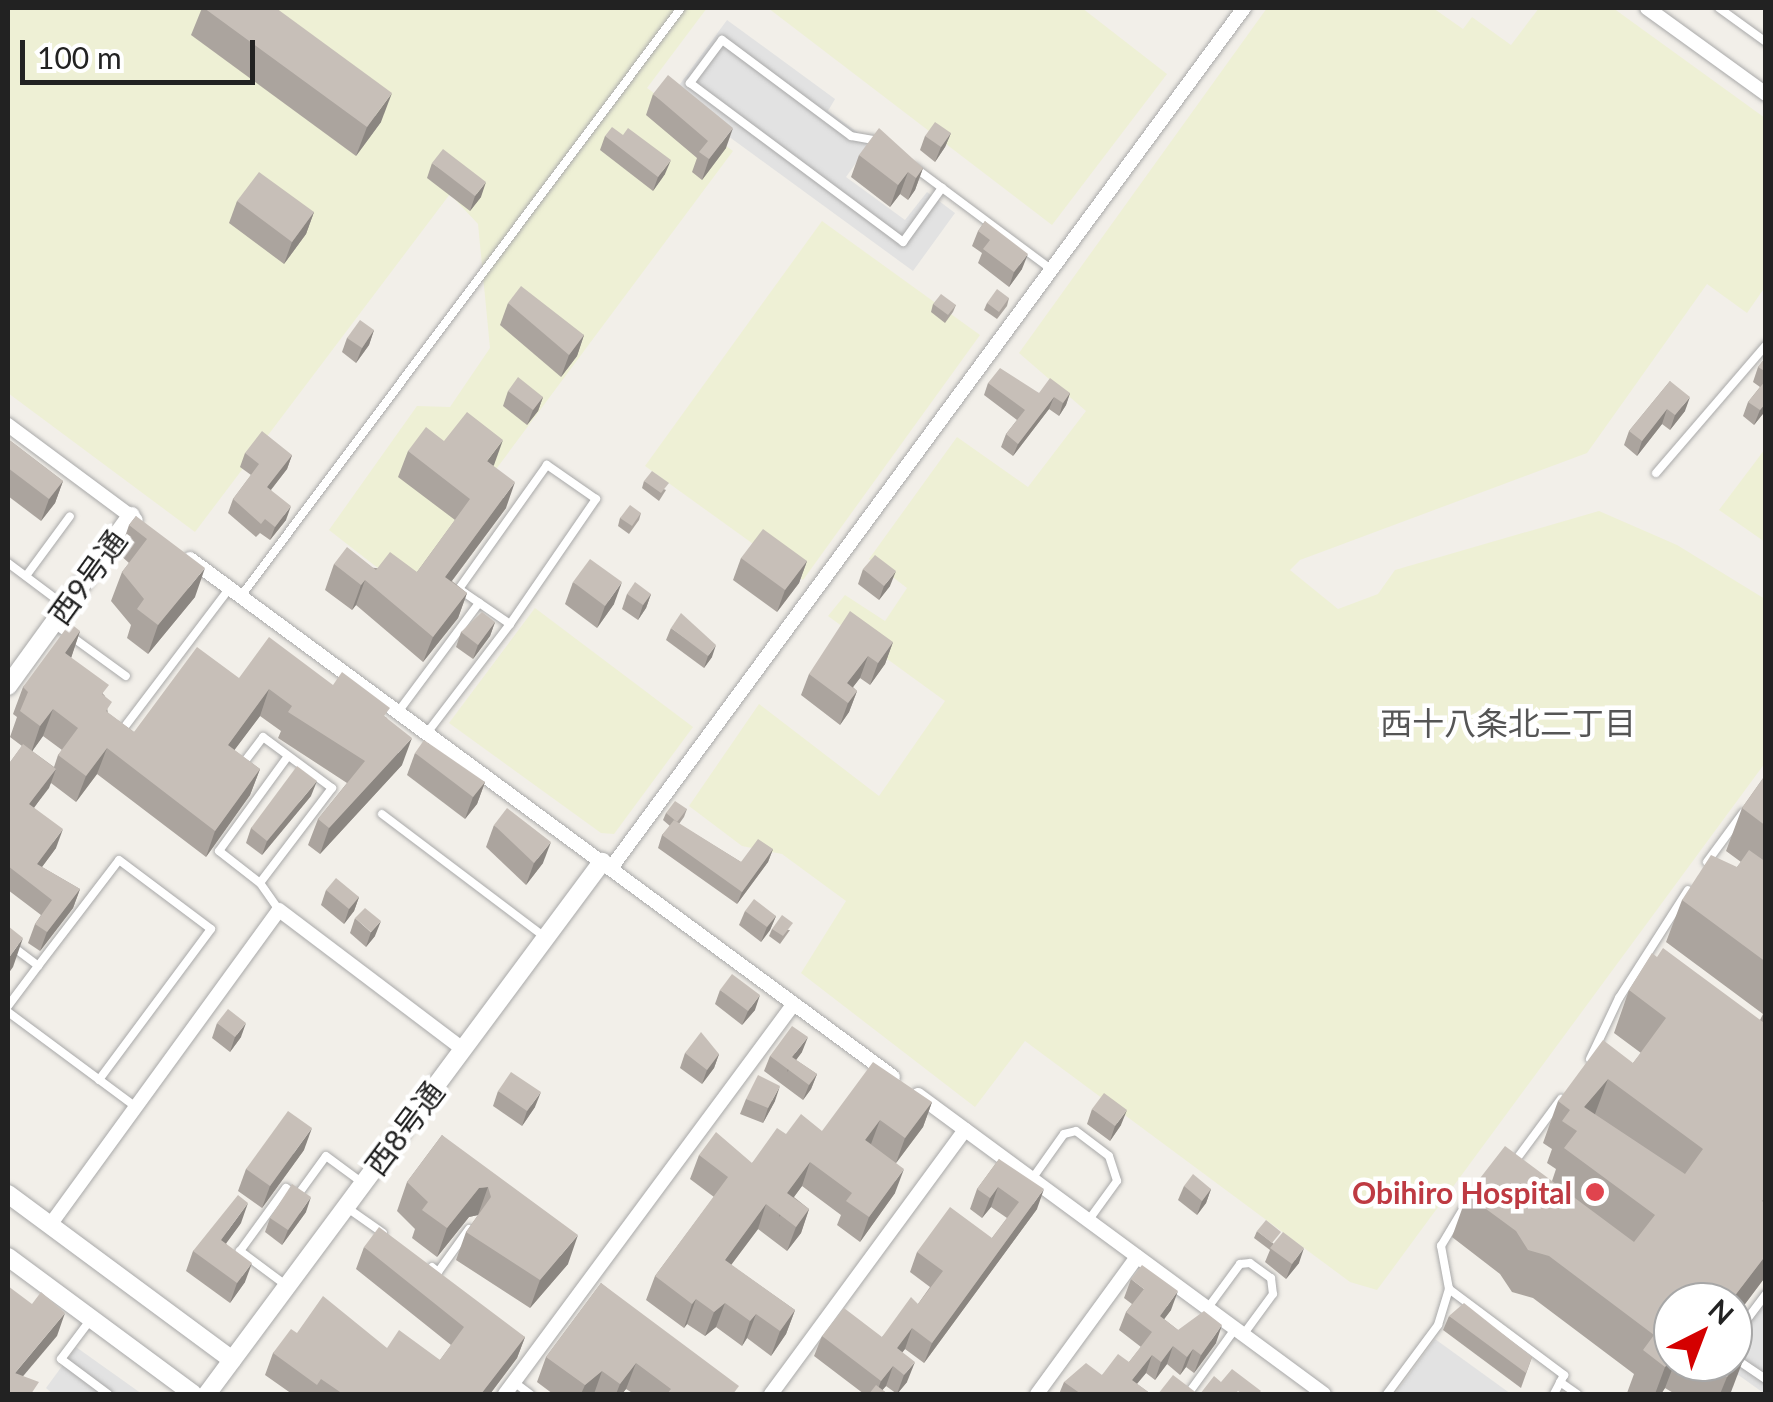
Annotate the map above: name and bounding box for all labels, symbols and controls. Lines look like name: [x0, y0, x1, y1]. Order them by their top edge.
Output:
scale bar: [25, 20, 260, 82]
text: 100 m: [37, 39, 122, 75]
street label: 西9号通: [41, 523, 133, 631]
district label: 西十八条北二丁目: [1380, 704, 1636, 742]
street label: 西8号通: [357, 1074, 451, 1182]
place label: Obihiro Hospital: [1352, 1174, 1572, 1210]
marker: Obihiro Hospital: [1582, 1179, 1608, 1205]
north arrow: [1653, 1282, 1753, 1382]
text: N: [1702, 1291, 1741, 1331]

